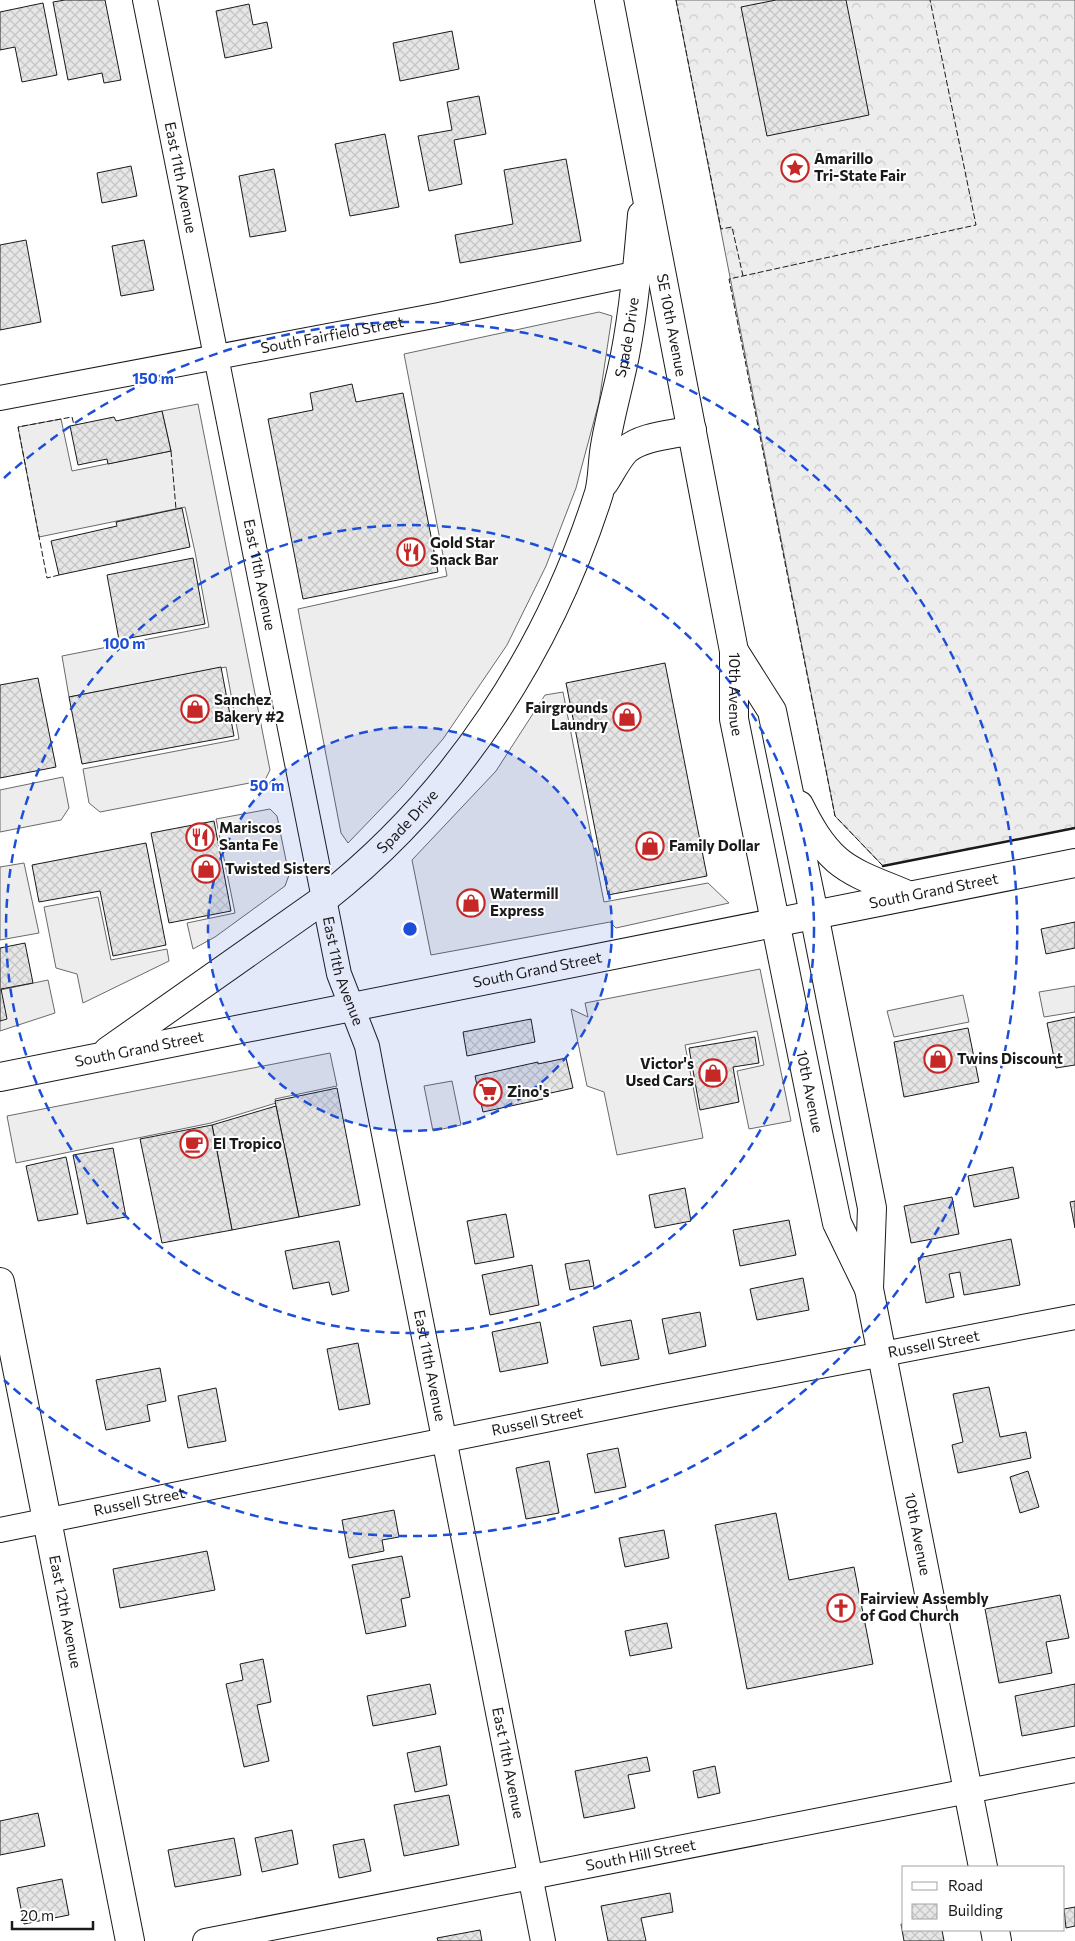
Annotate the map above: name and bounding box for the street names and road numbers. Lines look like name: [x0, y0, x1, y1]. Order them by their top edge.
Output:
street label: East 11th Avenue: [161, 120, 201, 235]
street label: SE 10th Avenue: [654, 272, 691, 378]
street label: Spade Drive: [610, 296, 642, 379]
street label: South Fairfield Street: [259, 312, 405, 357]
street label: East 11th Avenue: [241, 517, 280, 632]
street label: 10th Avenue: [726, 652, 747, 737]
street label: Spade Drive: [372, 785, 441, 857]
street label: South Grand Street: [867, 869, 1000, 912]
street label: East 11th Avenue: [320, 914, 368, 1028]
street label: South Grand Street: [471, 947, 603, 991]
street label: South Grand Street: [73, 1027, 205, 1070]
street label: 10th Avenue: [793, 1048, 828, 1134]
street label: East 11th Avenue: [411, 1308, 450, 1423]
street label: Russell Street: [886, 1326, 981, 1361]
street label: Russell Street: [490, 1403, 584, 1439]
street label: Russell Street: [92, 1483, 186, 1519]
street label: 10th Avenue: [901, 1491, 935, 1577]
street label: East 12th Avenue: [46, 1553, 86, 1670]
street label: East 11th Avenue: [489, 1705, 529, 1820]
street label: South Hill Street: [584, 1835, 697, 1874]

